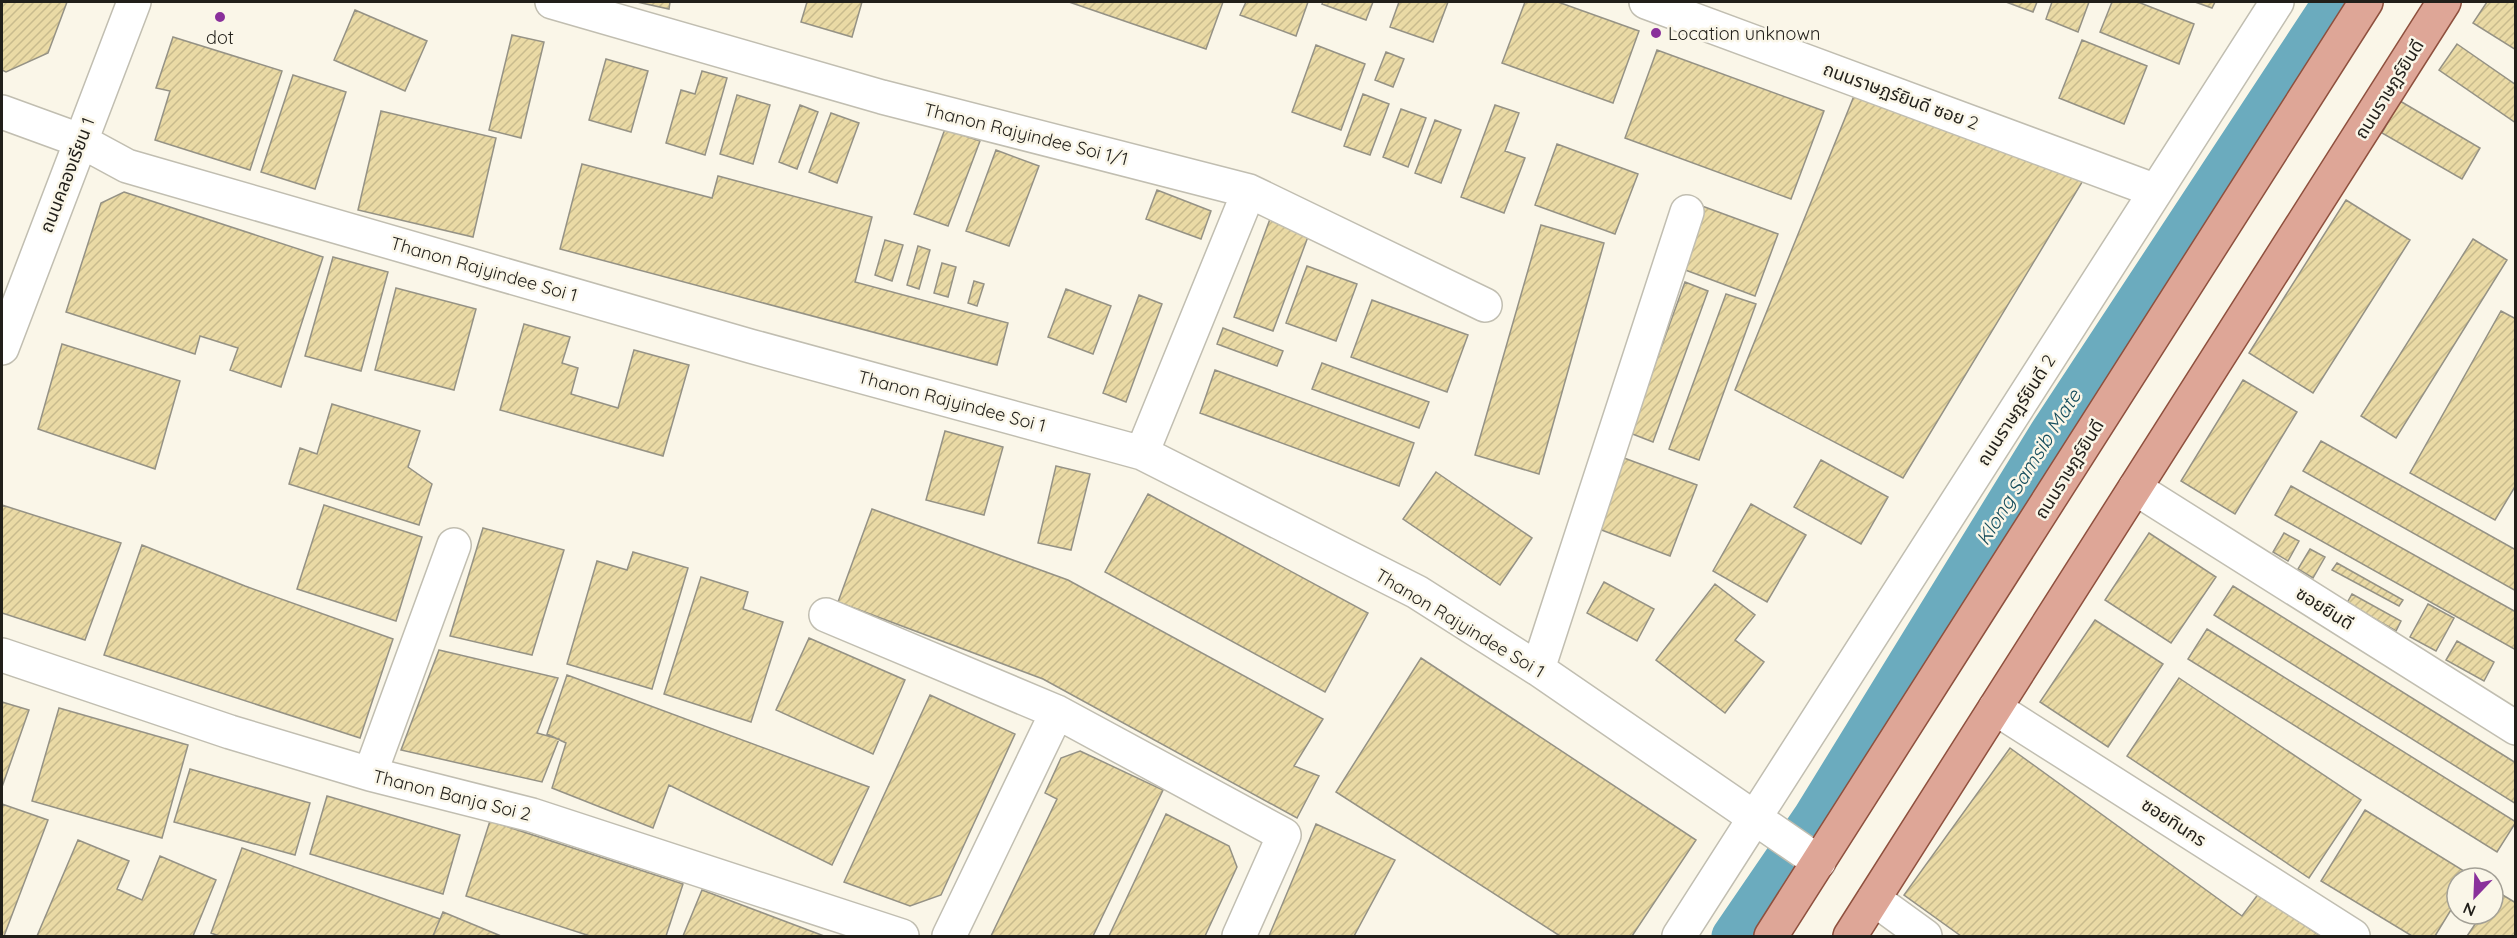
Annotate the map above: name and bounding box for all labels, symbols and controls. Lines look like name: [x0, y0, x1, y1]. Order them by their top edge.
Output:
marker: dot: [213, 10, 227, 24]
place label: Location unknown: [1668, 22, 1820, 45]
place label: dot: [206, 26, 234, 49]
marker: Location unknown: [1649, 26, 1663, 40]
street label: ถนนราษฎร์ยินดี: [2349, 35, 2429, 143]
street label: ถนนราษฏร์ยินดี ซอย 2: [1820, 57, 1982, 135]
street label: Thanon Rajyindee Soi 1/1: [922, 97, 1130, 171]
street label: ถนนคลองเรียน 1: [35, 114, 99, 236]
street label: Thanon Rajyindee Soi 1: [388, 231, 580, 307]
street label: ถนนราษฎร์ยินดี 2: [1972, 350, 2060, 470]
street label: Thanon Rajyindee Soi 1: [856, 365, 1048, 437]
water label: Klong Samsib Mate: [1970, 384, 2086, 550]
street label: ถนนราษฎร์ยินดี: [2029, 415, 2109, 523]
street label: Thanon Rajyindee Soi 1: [1371, 563, 1549, 683]
street label: ซอยยินดี: [2292, 581, 2358, 635]
street label: Thanon Banja Soi 2: [371, 764, 533, 826]
street label: ซอยทินกร: [2137, 793, 2211, 852]
north arrow: [2445, 866, 2505, 926]
text: N: [2460, 898, 2478, 921]

